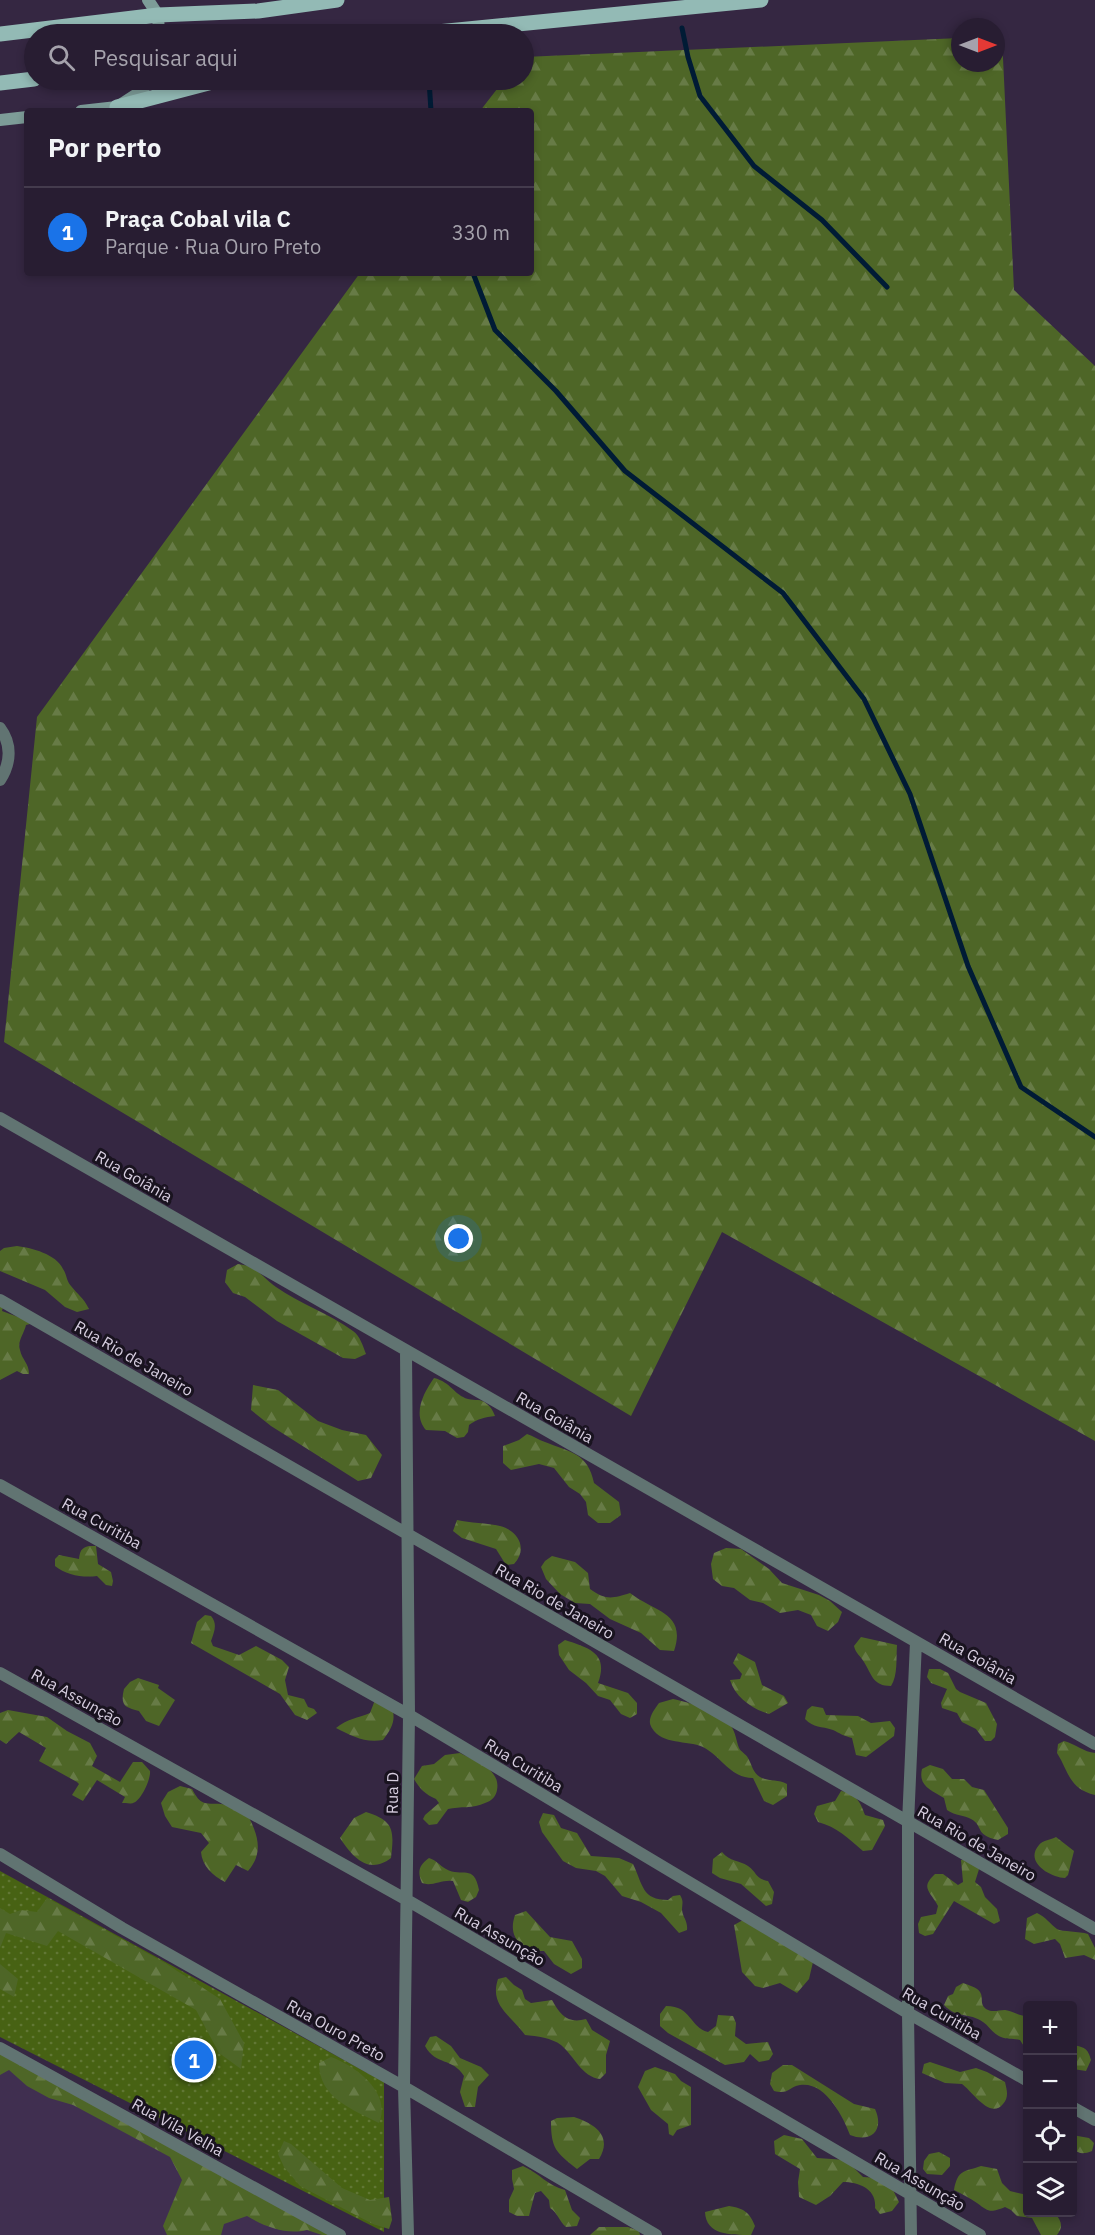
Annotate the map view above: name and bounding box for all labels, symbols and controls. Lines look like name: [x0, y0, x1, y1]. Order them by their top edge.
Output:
north arrow: [951, 18, 1005, 72]
search box: [24, 24, 534, 90]
icon: search: [45, 41, 78, 74]
text: Pesquisar aqui: [93, 43, 238, 72]
text: Por perto: [48, 130, 161, 164]
text: Praça Cobal vila C: [105, 204, 291, 233]
text: 1: [62, 219, 74, 246]
text: 330 m: [452, 219, 510, 246]
text: Parque · Rua Ouro Preto: [105, 233, 321, 260]
street label: Rua Goiânia: [92, 1146, 177, 1206]
your location: [444, 1224, 473, 1253]
street label: Rua Rio de Janeiro: [71, 1316, 197, 1400]
street label: Rua Goiânia: [513, 1387, 598, 1447]
street label: Rua Curitiba: [59, 1493, 146, 1553]
street label: Rua Rio de Janeiro: [492, 1559, 618, 1643]
street label: Rua Goiânia: [936, 1628, 1021, 1688]
street label: Rua Assunção: [28, 1664, 126, 1730]
street label: Rua Curitiba: [481, 1734, 567, 1796]
street label: Rua D: [382, 1772, 402, 1814]
street label: Rua Rio de Janeiro: [914, 1801, 1040, 1885]
street label: Rua Assunção: [451, 1902, 549, 1970]
street label: Rua Curitiba: [899, 1982, 985, 2044]
street label: Rua Ouro Preto: [283, 1995, 389, 2065]
map controls: [1023, 2001, 1077, 2217]
button: +: [1023, 2001, 1077, 2055]
pin: 1: [174, 2038, 214, 2082]
button: −: [1023, 2055, 1077, 2109]
street label: Rua Vila Velha: [128, 2094, 228, 2161]
button: locate: [1023, 2109, 1077, 2163]
street label: Rua Assunção: [871, 2147, 969, 2215]
button: layers: [1023, 2163, 1077, 2217]

